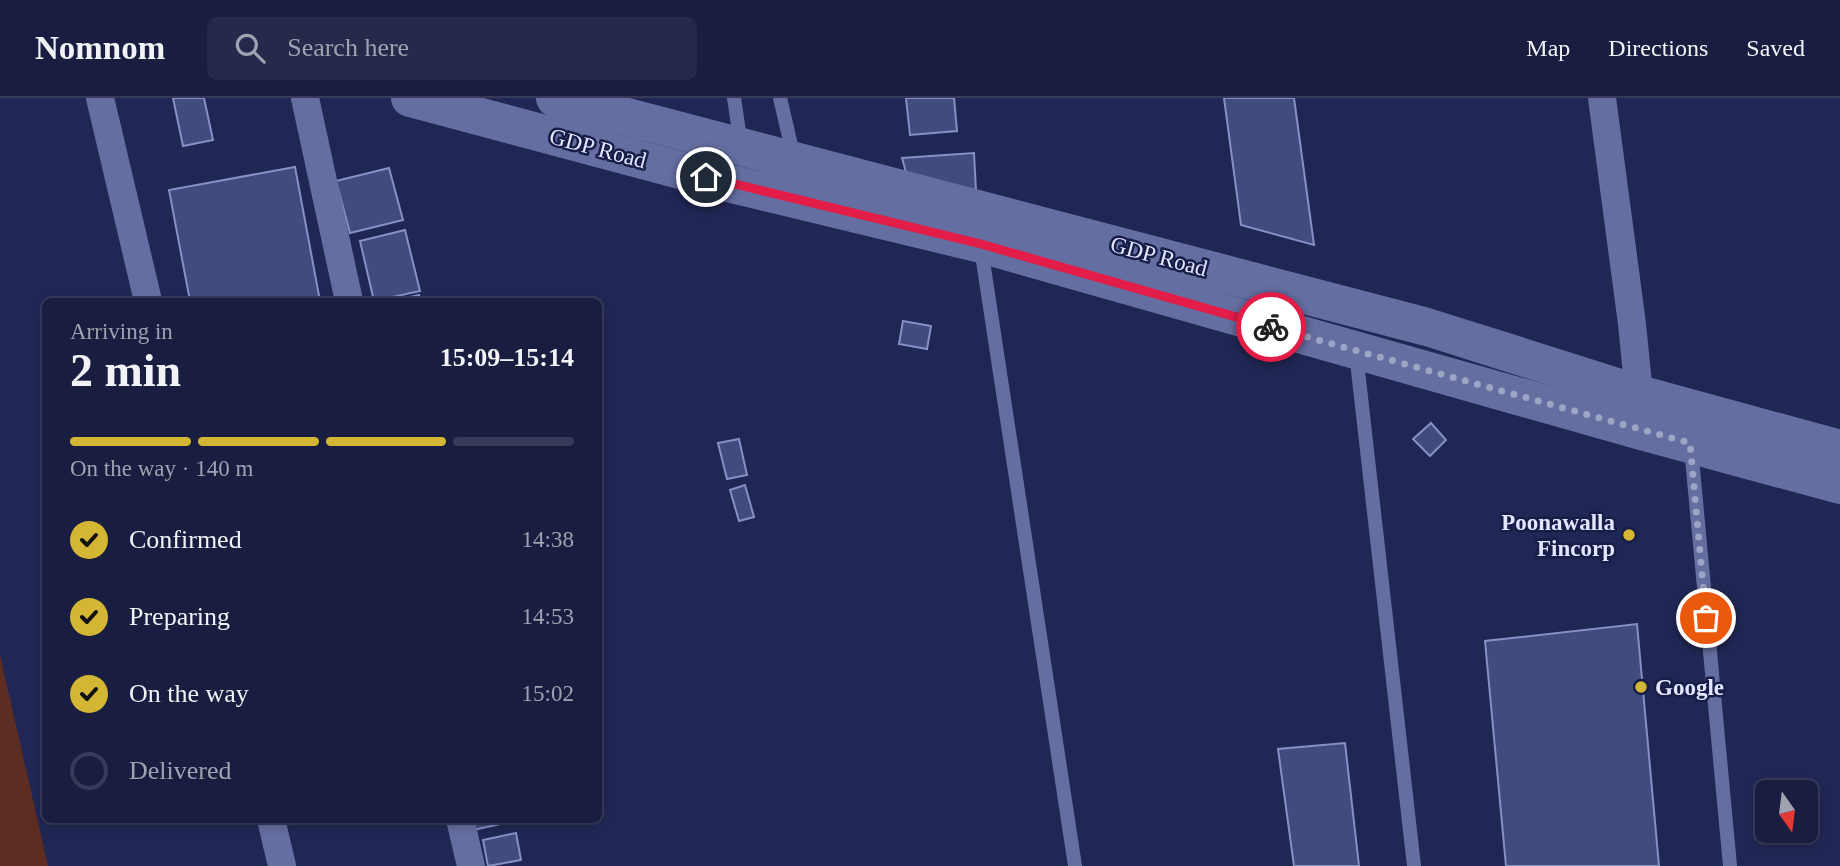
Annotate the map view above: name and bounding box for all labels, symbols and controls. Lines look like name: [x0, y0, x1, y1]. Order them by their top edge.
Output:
search box: [207, 17, 697, 80]
icon: search: [231, 29, 269, 67]
text: Nomnom: [35, 30, 165, 66]
text: Search here: [287, 33, 409, 62]
text: Map: [1526, 35, 1570, 61]
text: Directions: [1608, 35, 1708, 61]
text: Saved: [1746, 35, 1805, 61]
street label: GDP Road: [547, 124, 650, 174]
pin: [676, 147, 736, 207]
icon: home: [687, 158, 725, 196]
street label: GDP Road: [1108, 232, 1211, 282]
courier: [1236, 292, 1306, 362]
icon: bike: [1252, 308, 1290, 346]
text: Arriving in: [70, 319, 173, 344]
text: 15:09–15:14: [440, 343, 574, 372]
text: 2 min: [70, 345, 181, 396]
text: On the way · 140 m: [70, 456, 253, 481]
place label: Poonawalla Fincorp: [1501, 510, 1615, 561]
icon: check: [70, 521, 108, 559]
text: Confirmed: [129, 525, 242, 554]
text: 14:38: [522, 527, 574, 552]
marker: Poonawalla Fincorp: [1621, 527, 1637, 543]
pin: [1676, 588, 1736, 648]
icon: check: [70, 598, 108, 636]
icon: bag: [1687, 599, 1725, 637]
text: Preparing: [129, 602, 230, 631]
text: 14:53: [522, 604, 574, 629]
icon: check: [70, 675, 108, 713]
place label: Google: [1655, 675, 1724, 700]
text: On the way: [129, 679, 249, 708]
marker: Google: [1633, 679, 1649, 695]
text: 15:02: [522, 681, 574, 706]
text: Delivered: [129, 756, 232, 785]
north arrow: [1755, 780, 1818, 844]
map controls: [1755, 780, 1818, 843]

